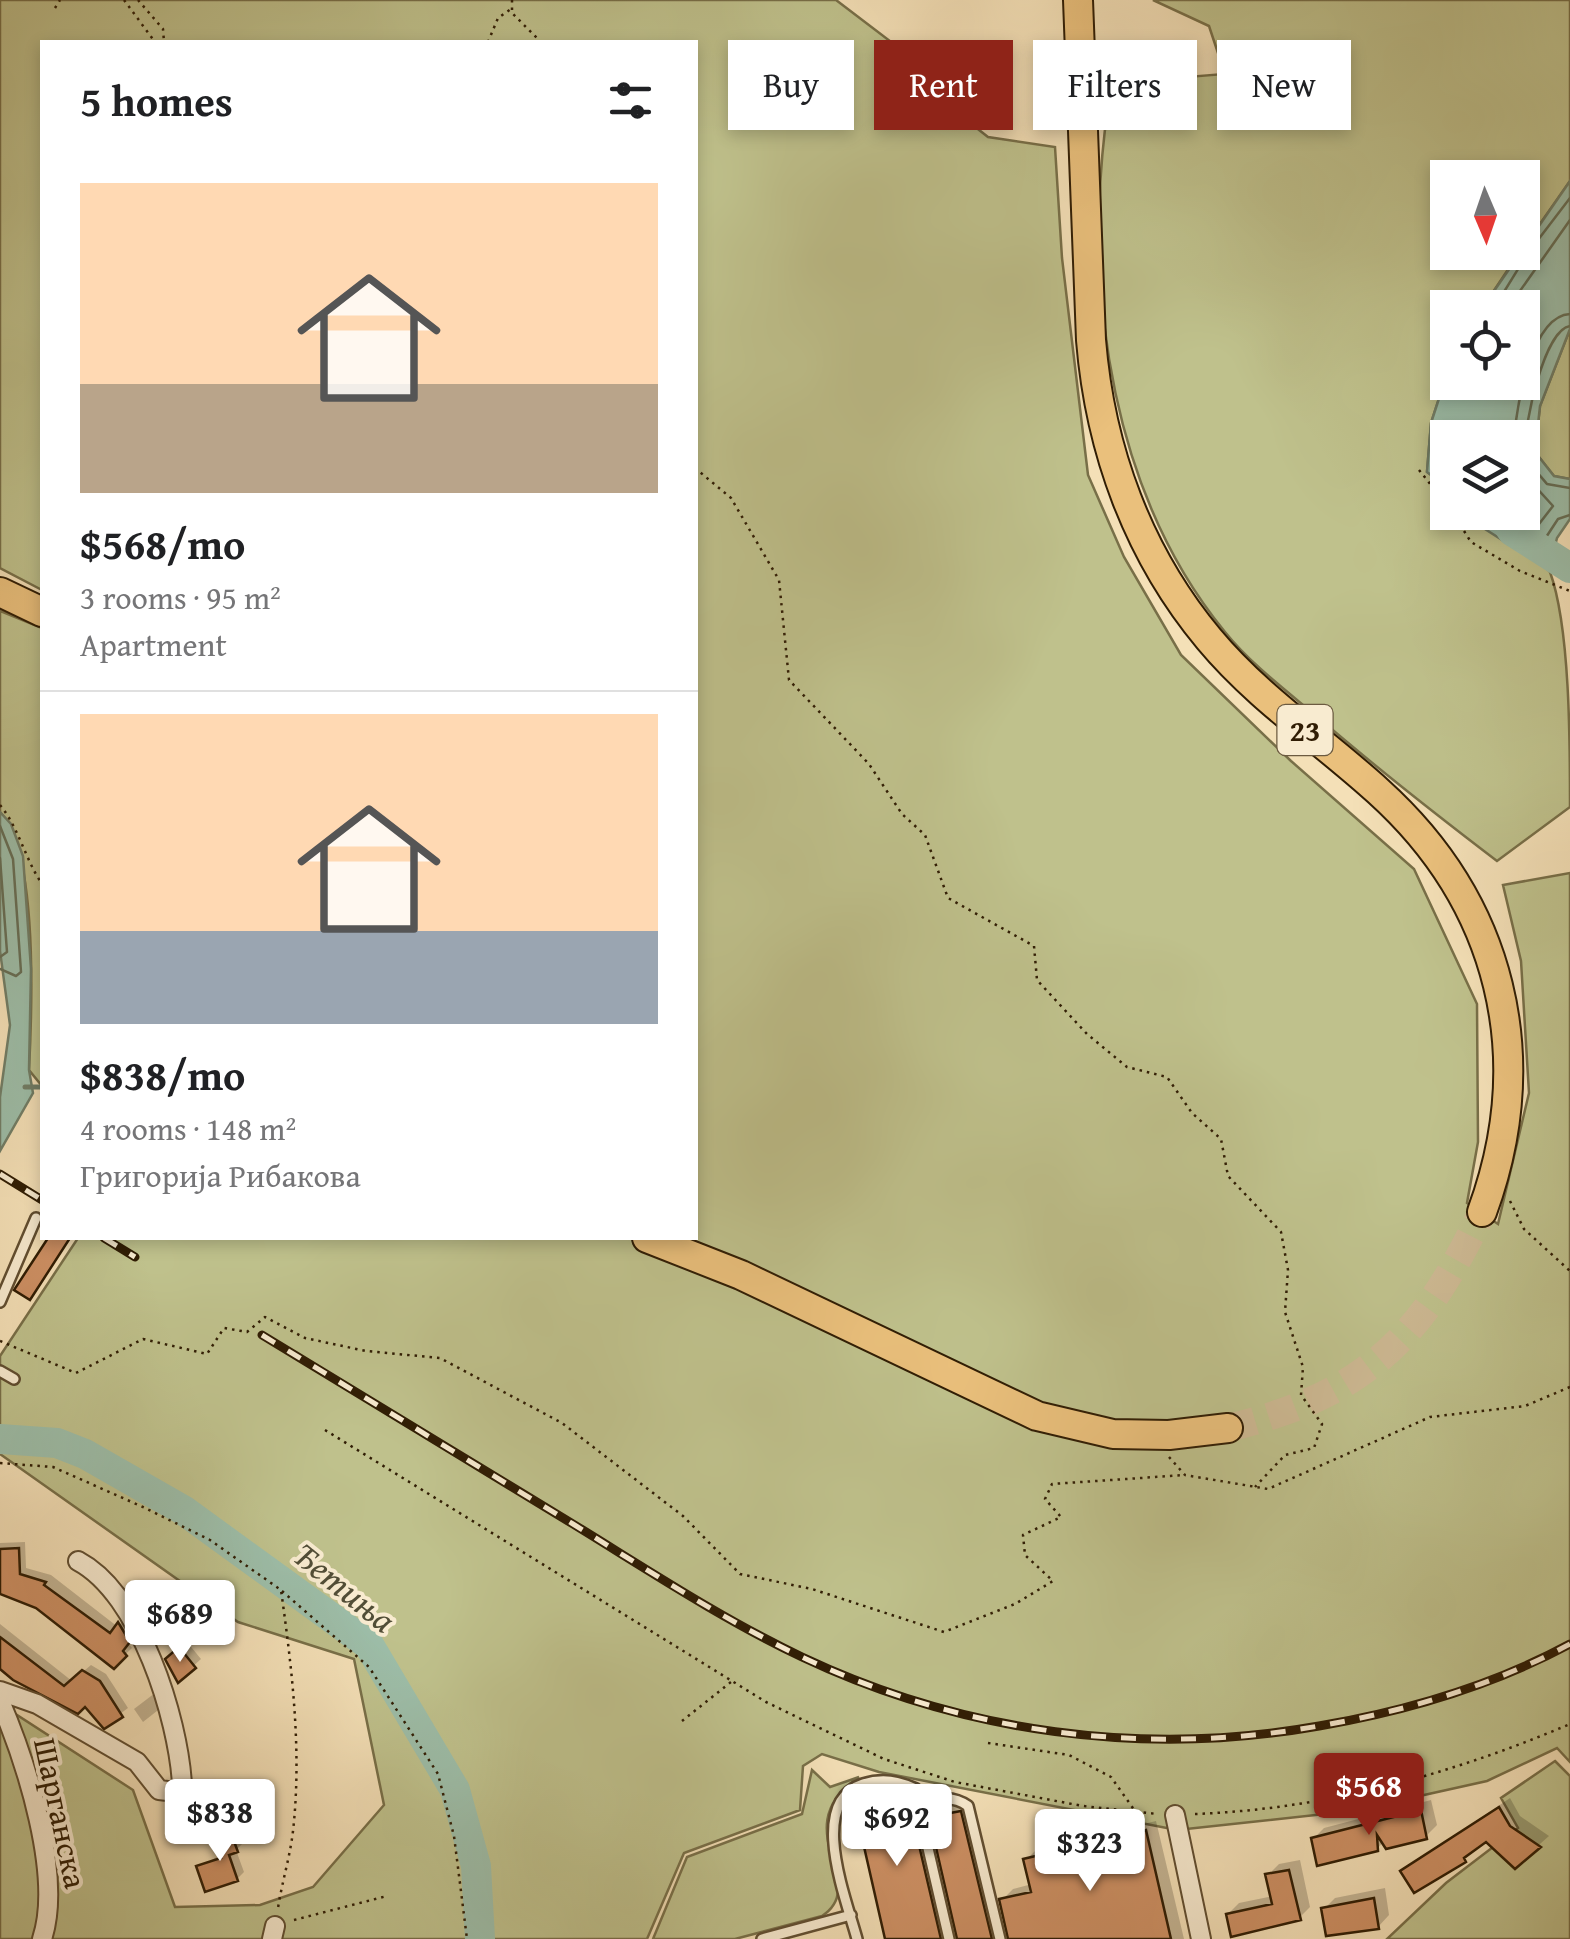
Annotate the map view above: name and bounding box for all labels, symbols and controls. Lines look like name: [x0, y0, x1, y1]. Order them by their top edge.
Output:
chip: Buy: [728, 40, 854, 130]
chip: Rent: [874, 40, 1013, 130]
chip: Filters: [1033, 40, 1197, 130]
chip: New: [1217, 40, 1351, 130]
text: 5 homes: [80, 70, 233, 131]
icon: filters: [603, 73, 658, 128]
north arrow: [1430, 160, 1540, 270]
map controls: [1430, 160, 1540, 530]
icon: home: [279, 248, 459, 428]
button: locate: [1430, 290, 1540, 400]
button: layers: [1430, 420, 1540, 530]
text: $568/mo: [80, 513, 245, 574]
text: 3 rooms · 95 m²: [80, 574, 281, 621]
text: Apartment: [80, 621, 227, 668]
road number: 23: [1278, 705, 1332, 755]
icon: home: [279, 779, 459, 959]
text: $838/mo: [80, 1044, 245, 1105]
text: 4 rooms · 148 m²: [80, 1105, 296, 1152]
text: Григорија Рибакова: [80, 1152, 361, 1199]
water label: Ђетиња: [283, 1530, 407, 1644]
pin: $689: [121, 1580, 239, 1665]
text: $689: [147, 1589, 213, 1636]
street label: Шарганска: [22, 1733, 100, 1893]
pin: $568: [1310, 1753, 1428, 1838]
text: $568: [1336, 1762, 1402, 1809]
pin: $838: [161, 1779, 279, 1864]
pin: $692: [838, 1784, 956, 1869]
text: $838: [187, 1788, 253, 1835]
text: $692: [864, 1793, 930, 1840]
pin: $323: [1031, 1809, 1149, 1894]
text: $323: [1057, 1818, 1123, 1865]

